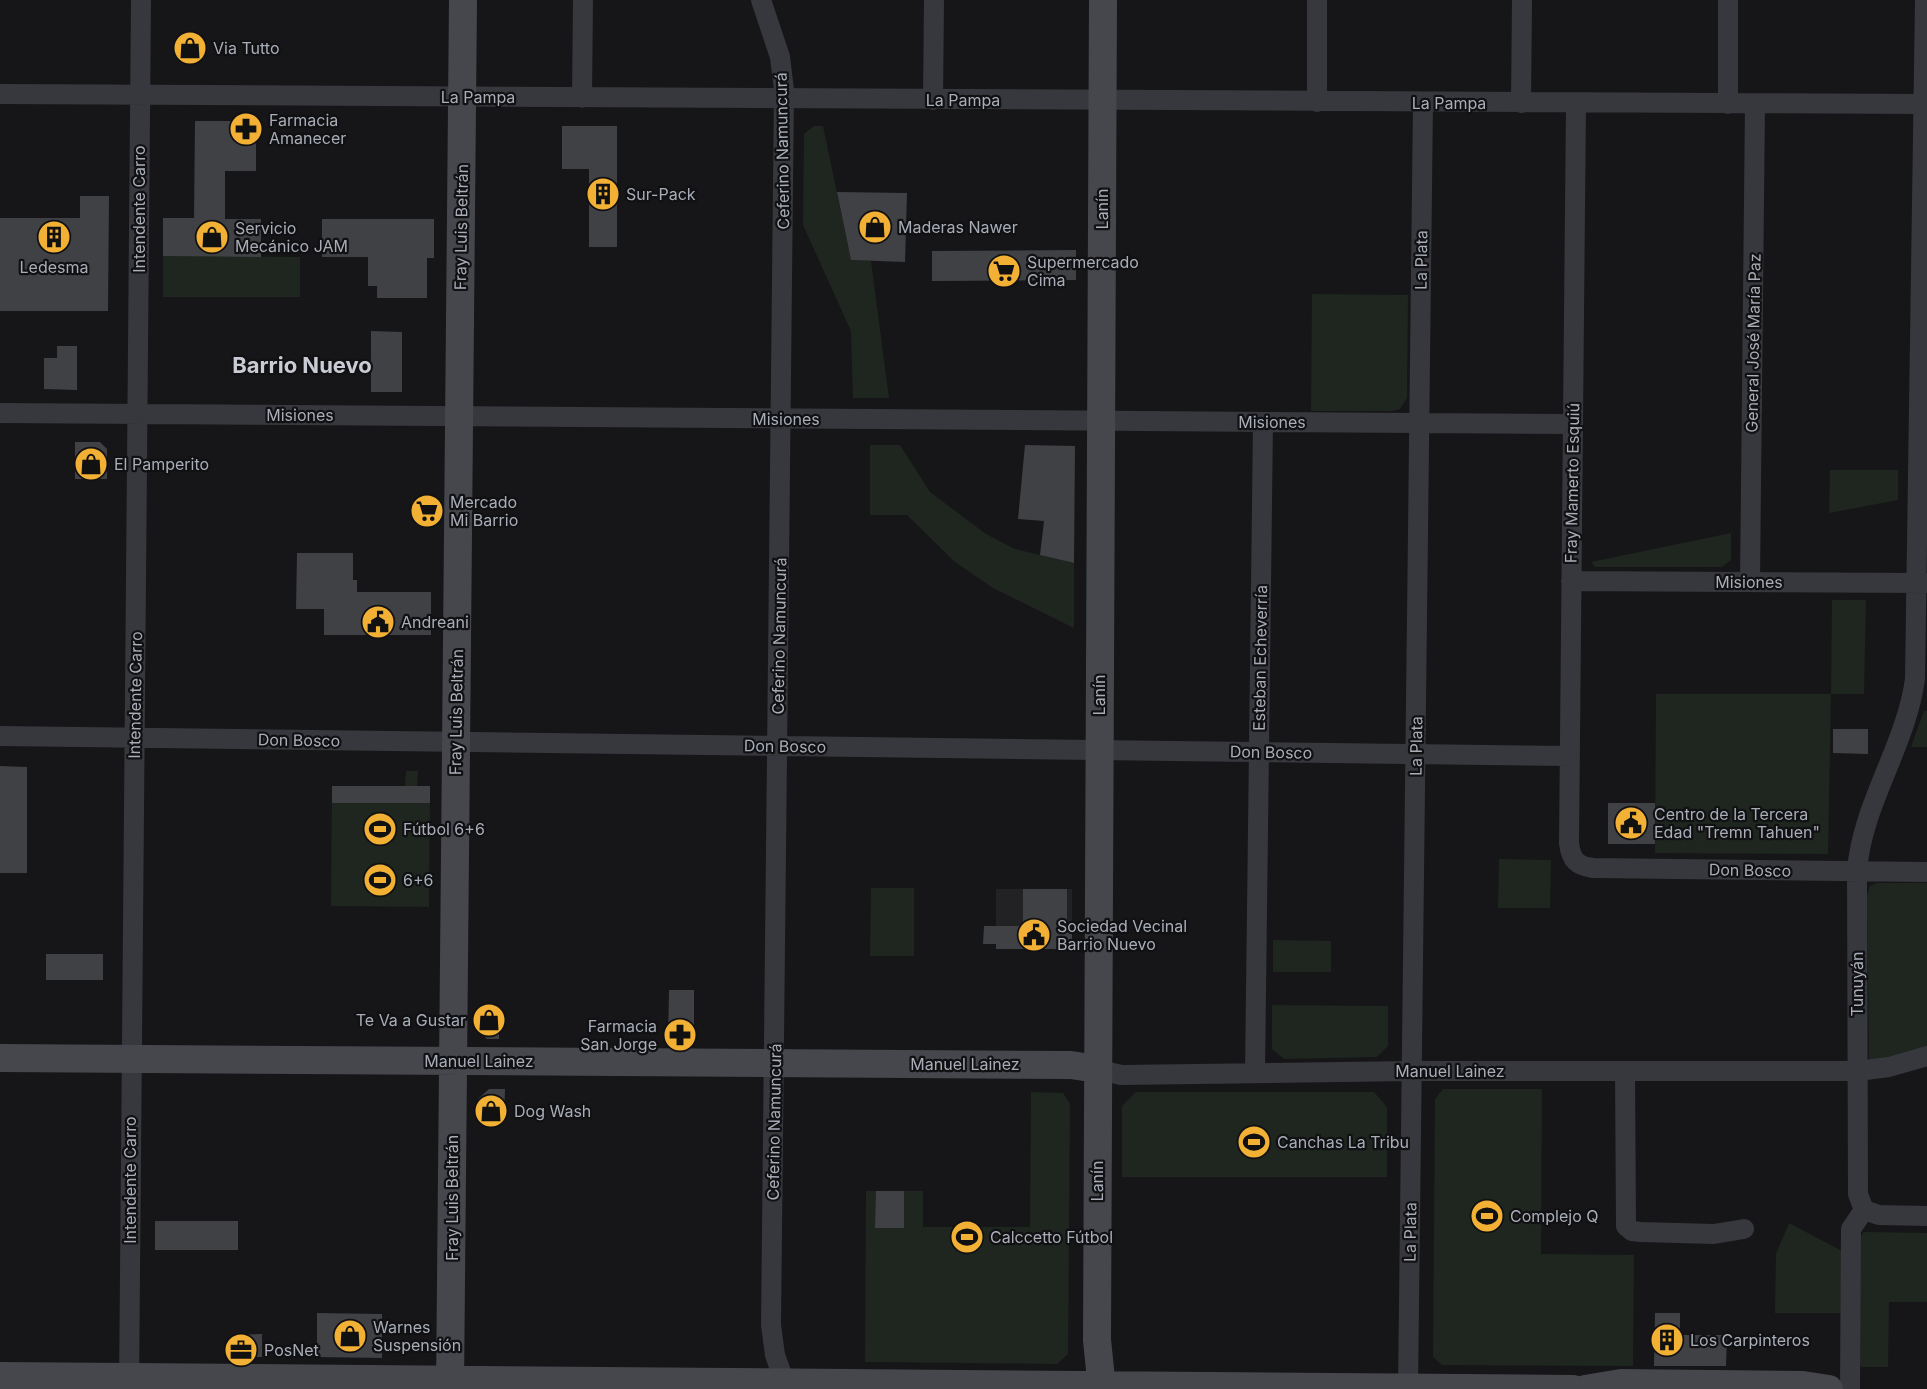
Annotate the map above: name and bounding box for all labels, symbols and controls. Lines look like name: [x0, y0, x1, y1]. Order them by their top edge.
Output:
shop icon: Via Tutto: [172, 30, 208, 66]
place label: Via Tutto: [213, 38, 280, 58]
street label: Ceferino Namuncurá: [771, 72, 793, 230]
street label: La Pampa: [441, 87, 515, 107]
street label: La Pampa: [926, 90, 1000, 110]
street label: La Pampa: [1412, 93, 1486, 113]
place label: Farmacia Amanecer: [269, 110, 346, 148]
pharmacy icon: Farmacia Amanecer: [228, 111, 264, 147]
street label: Intendente Carro: [129, 145, 149, 273]
street label: Fray Luis Beltrán: [450, 164, 472, 290]
building icon: Sur-Pack: [585, 176, 621, 212]
place label: Sur-Pack: [626, 184, 696, 204]
street label: Lanín: [1092, 189, 1112, 229]
shop icon: Maderas Nawer: [857, 209, 893, 245]
place label: Maderas Nawer: [898, 217, 1018, 237]
place label: Servicio Mecánico JAM: [235, 218, 348, 256]
building icon: Ledesma: [36, 219, 72, 255]
shop icon: Servicio Mecánico JAM: [194, 219, 230, 255]
street label: La Plata: [1410, 230, 1432, 290]
place label: Supermercado Cima: [1027, 252, 1139, 290]
supermarket icon: Supermercado Cima: [986, 253, 1022, 289]
street label: General José María Paz: [1741, 253, 1765, 433]
place label: Ledesma: [20, 257, 88, 277]
district label: Barrio Nuevo: [232, 352, 372, 378]
street label: Fray Mamerto Esquiú: [1561, 403, 1583, 563]
street label: Misiones: [266, 405, 334, 425]
street label: Misiones: [752, 409, 820, 429]
street label: Misiones: [1238, 412, 1306, 432]
shop icon: El Pamperito: [73, 446, 109, 482]
place label: El Pamperito: [114, 454, 209, 474]
place label: Mercado Mi Barrio: [450, 492, 518, 530]
supermarket icon: Mercado Mi Barrio: [409, 493, 445, 529]
street label: Ceferino Namuncurá: [768, 557, 790, 715]
street label: Misiones: [1715, 572, 1783, 592]
street label: Esteban Echeverría: [1249, 585, 1271, 731]
public building icon: Andreani: [360, 604, 396, 640]
place label: Andreani: [401, 612, 469, 632]
street label: Intendente Carro: [124, 631, 146, 759]
street label: Fray Luis Beltrán: [445, 649, 467, 775]
street label: Lanín: [1089, 675, 1109, 715]
street label: La Plata: [1405, 716, 1427, 776]
street label: Don Bosco: [258, 729, 340, 751]
street label: Don Bosco: [744, 735, 826, 757]
street label: Don Bosco: [1230, 741, 1312, 763]
place label: Centro de la Tercera Edad "Tremn Tahuen": [1654, 804, 1820, 842]
public building icon: Centro de la Tercera Edad "Tremn Tahuen": [1613, 805, 1649, 841]
sports icon: Fútbol 6+6: [362, 811, 398, 847]
place label: Fútbol 6+6: [403, 819, 485, 839]
street label: Don Bosco: [1709, 859, 1791, 881]
sports icon: 6+6: [362, 862, 398, 898]
place label: 6+6: [403, 870, 433, 890]
place label: Sociedad Vecinal Barrio Nuevo: [1057, 916, 1187, 954]
public building icon: Sociedad Vecinal Barrio Nuevo: [1016, 917, 1052, 953]
street label: Tunuyán: [1847, 952, 1867, 1016]
shop icon: Te Va a Gustar: [471, 1002, 507, 1038]
place label: Te Va a Gustar: [356, 1010, 466, 1030]
place label: Farmacia San Jorge: [580, 1016, 657, 1054]
pharmacy icon: Farmacia San Jorge: [662, 1017, 698, 1053]
street label: Ceferino Namuncurá: [763, 1043, 785, 1201]
street label: Manuel Lainez: [424, 1051, 534, 1071]
street label: Manuel Lainez: [910, 1054, 1020, 1074]
street label: Manuel Lainez: [1395, 1061, 1505, 1081]
shop icon: Dog Wash: [473, 1093, 509, 1129]
place label: Dog Wash: [514, 1101, 591, 1121]
street label: Intendente Carro: [120, 1116, 140, 1244]
sports icon: Canchas La Tribu: [1236, 1124, 1272, 1160]
place label: Canchas La Tribu: [1277, 1132, 1409, 1152]
street label: Fray Luis Beltrán: [442, 1135, 462, 1261]
street label: Lanín: [1087, 1161, 1107, 1201]
sports icon: Complejo Q: [1469, 1198, 1505, 1234]
street label: La Plata: [1399, 1202, 1421, 1262]
place label: Complejo Q: [1510, 1206, 1599, 1226]
sports icon: Calccetto Fútbol: [949, 1219, 985, 1255]
place label: Calccetto Fútbol: [990, 1227, 1113, 1247]
place label: Warnes Suspensión: [373, 1317, 461, 1355]
shop icon: Warnes Suspensión: [332, 1318, 368, 1354]
building icon: Los Carpinteros: [1649, 1322, 1685, 1358]
place label: Los Carpinteros: [1690, 1330, 1810, 1350]
office icon: PosNet: [223, 1332, 259, 1368]
place label: PosNet: [264, 1340, 319, 1360]

